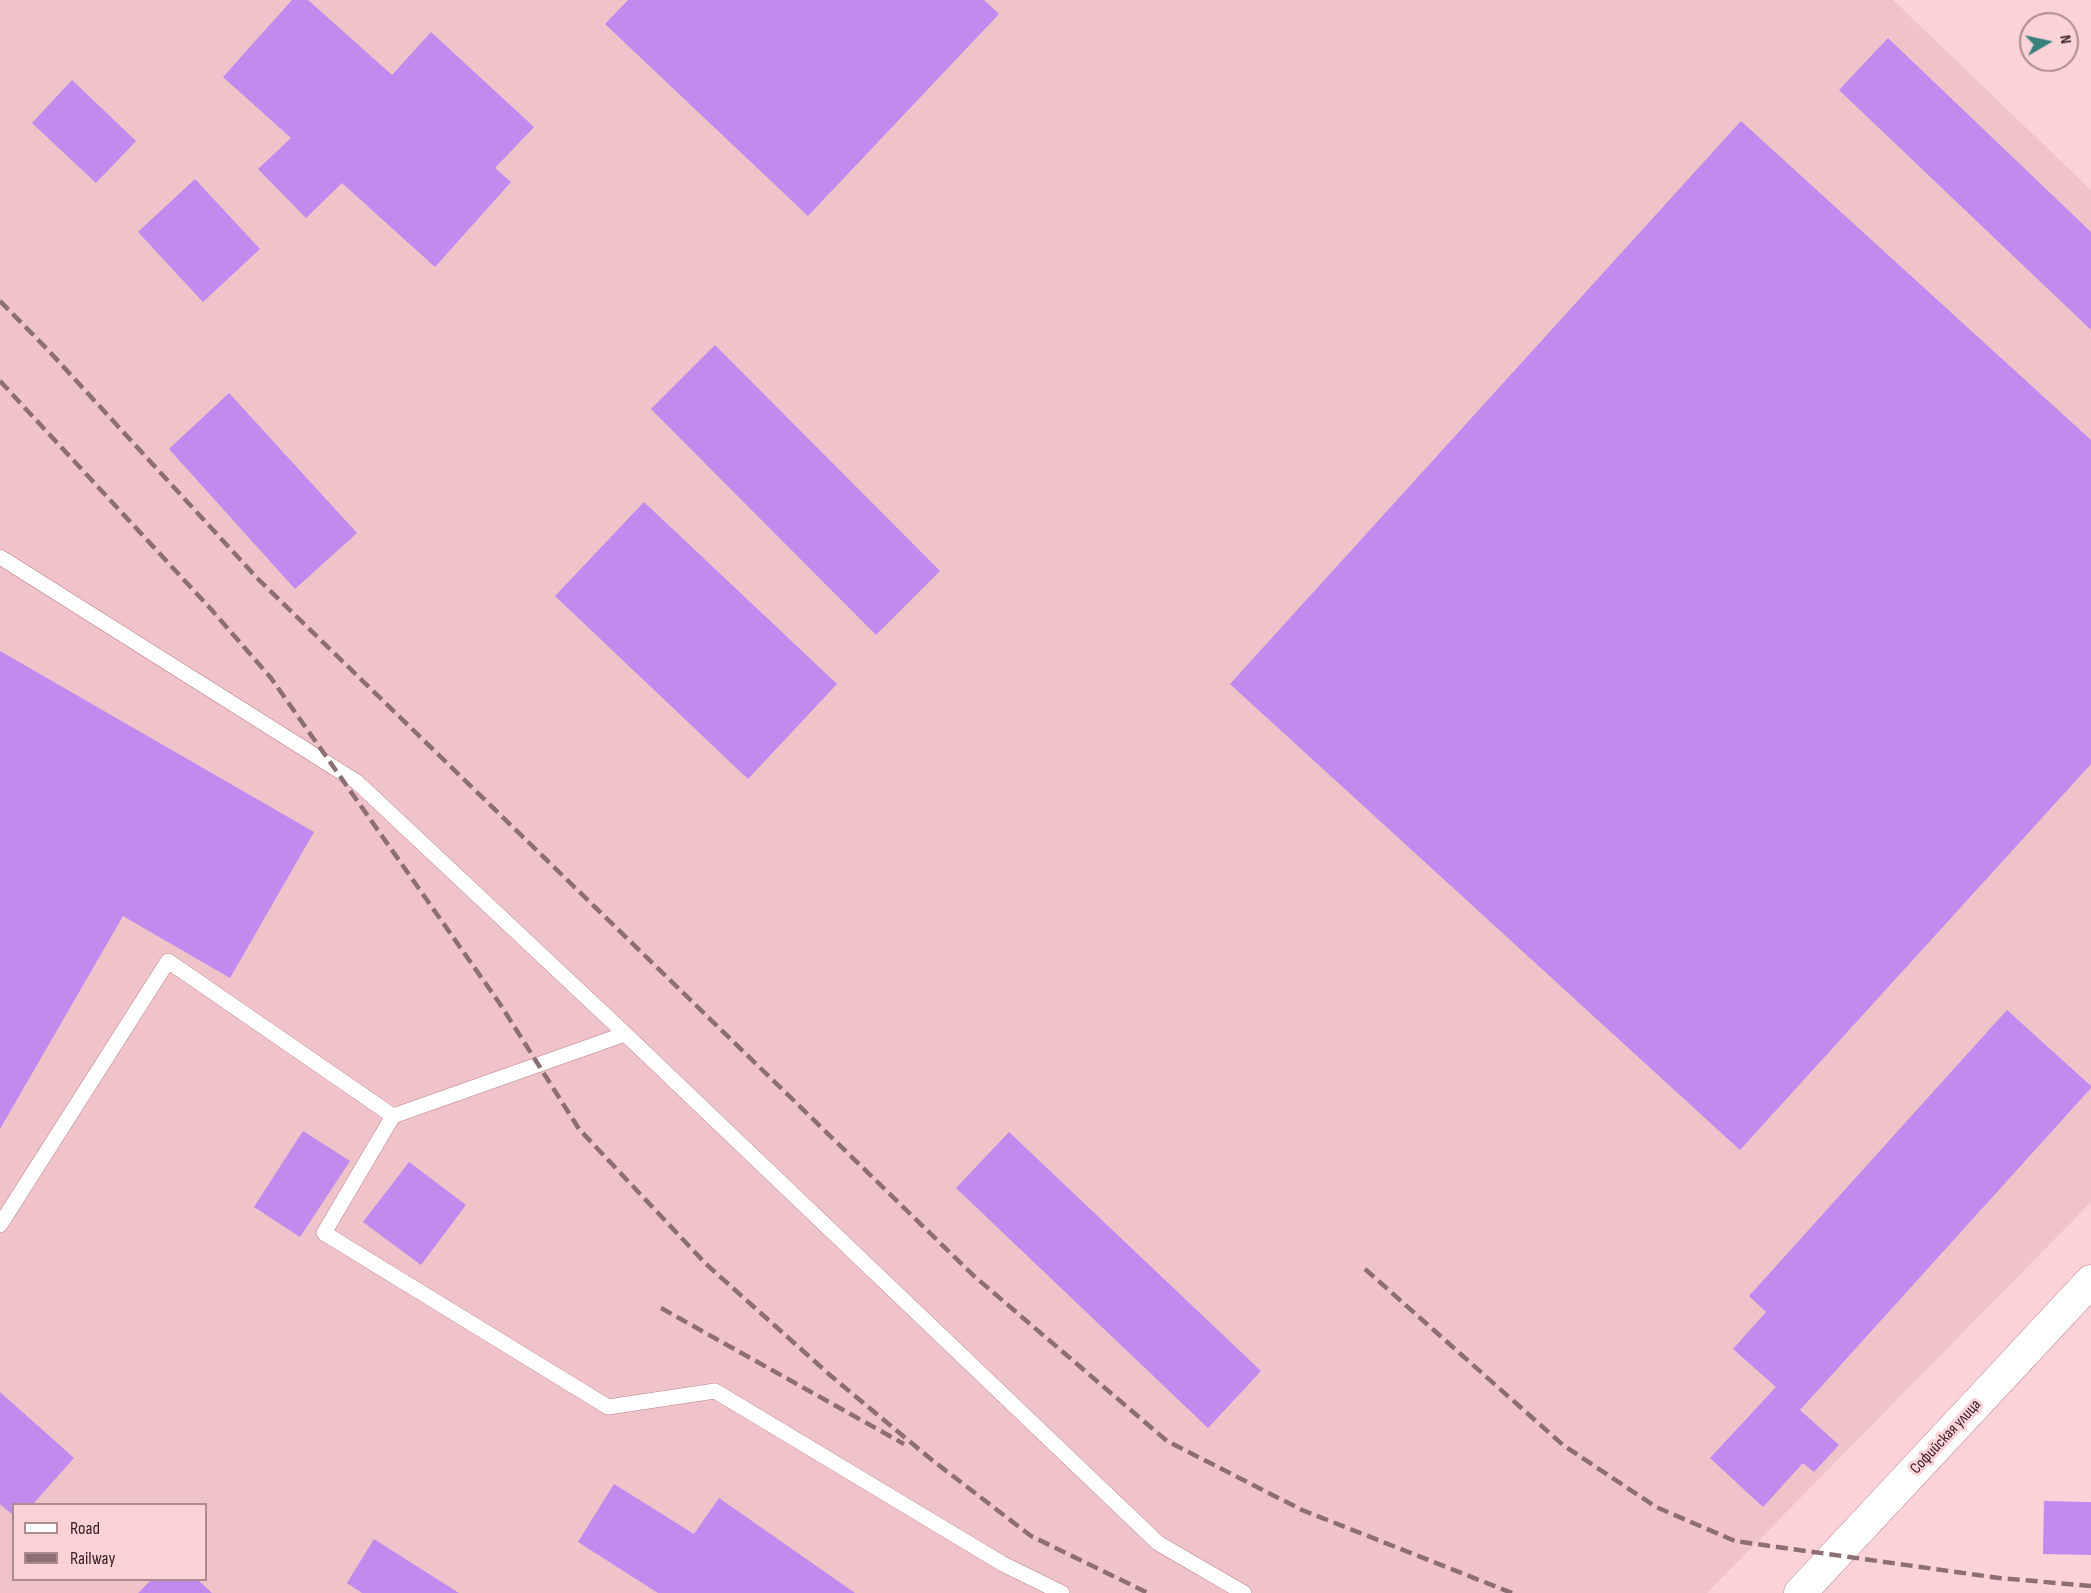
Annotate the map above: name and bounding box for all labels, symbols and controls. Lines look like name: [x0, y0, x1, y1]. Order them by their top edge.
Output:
north arrow: [2019, 12, 2079, 72]
text: N: [2055, 34, 2075, 45]
street label: Софийская улица: [1907, 1396, 1985, 1478]
legend: [12, 1503, 207, 1581]
text: Road: [70, 1518, 100, 1539]
text: Railway: [70, 1548, 115, 1569]

